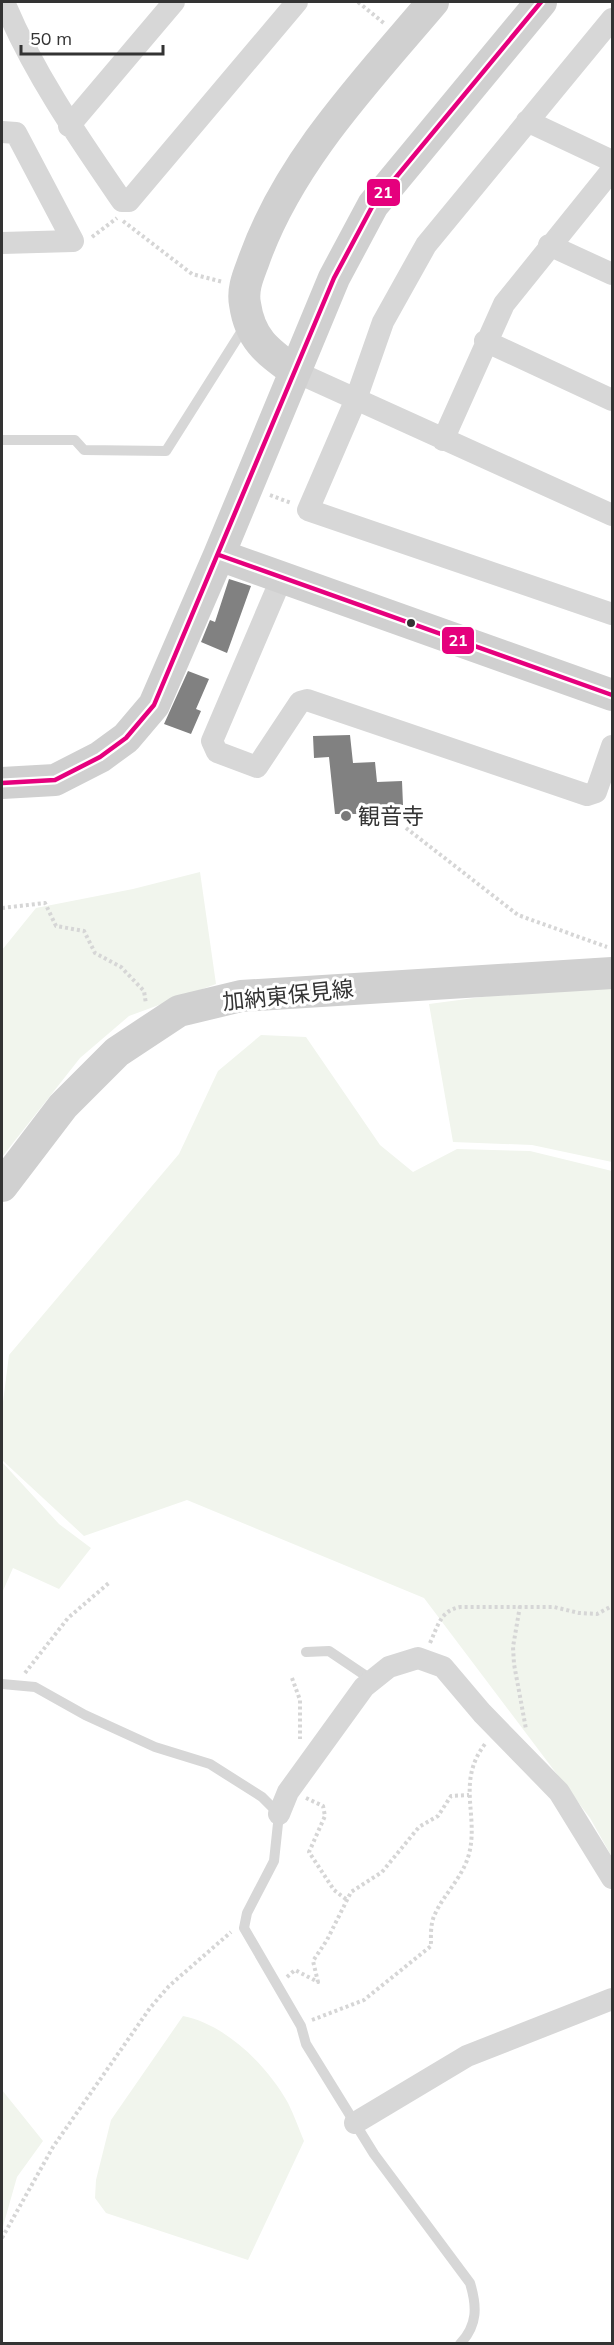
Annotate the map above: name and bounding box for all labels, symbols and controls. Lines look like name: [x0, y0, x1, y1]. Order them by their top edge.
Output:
scale bar: [21, 18, 164, 56]
text: 50 m: [30, 27, 72, 50]
line badge: 21: [366, 178, 401, 207]
text: 21: [373, 182, 393, 202]
unlabelled marker: [405, 617, 417, 629]
line badge: 21: [441, 626, 475, 655]
text: 21: [448, 630, 468, 650]
place label: 観音寺: [358, 802, 424, 830]
marker: 観音寺: [339, 809, 353, 823]
street label: 加納東保見線: [221, 974, 355, 1016]

